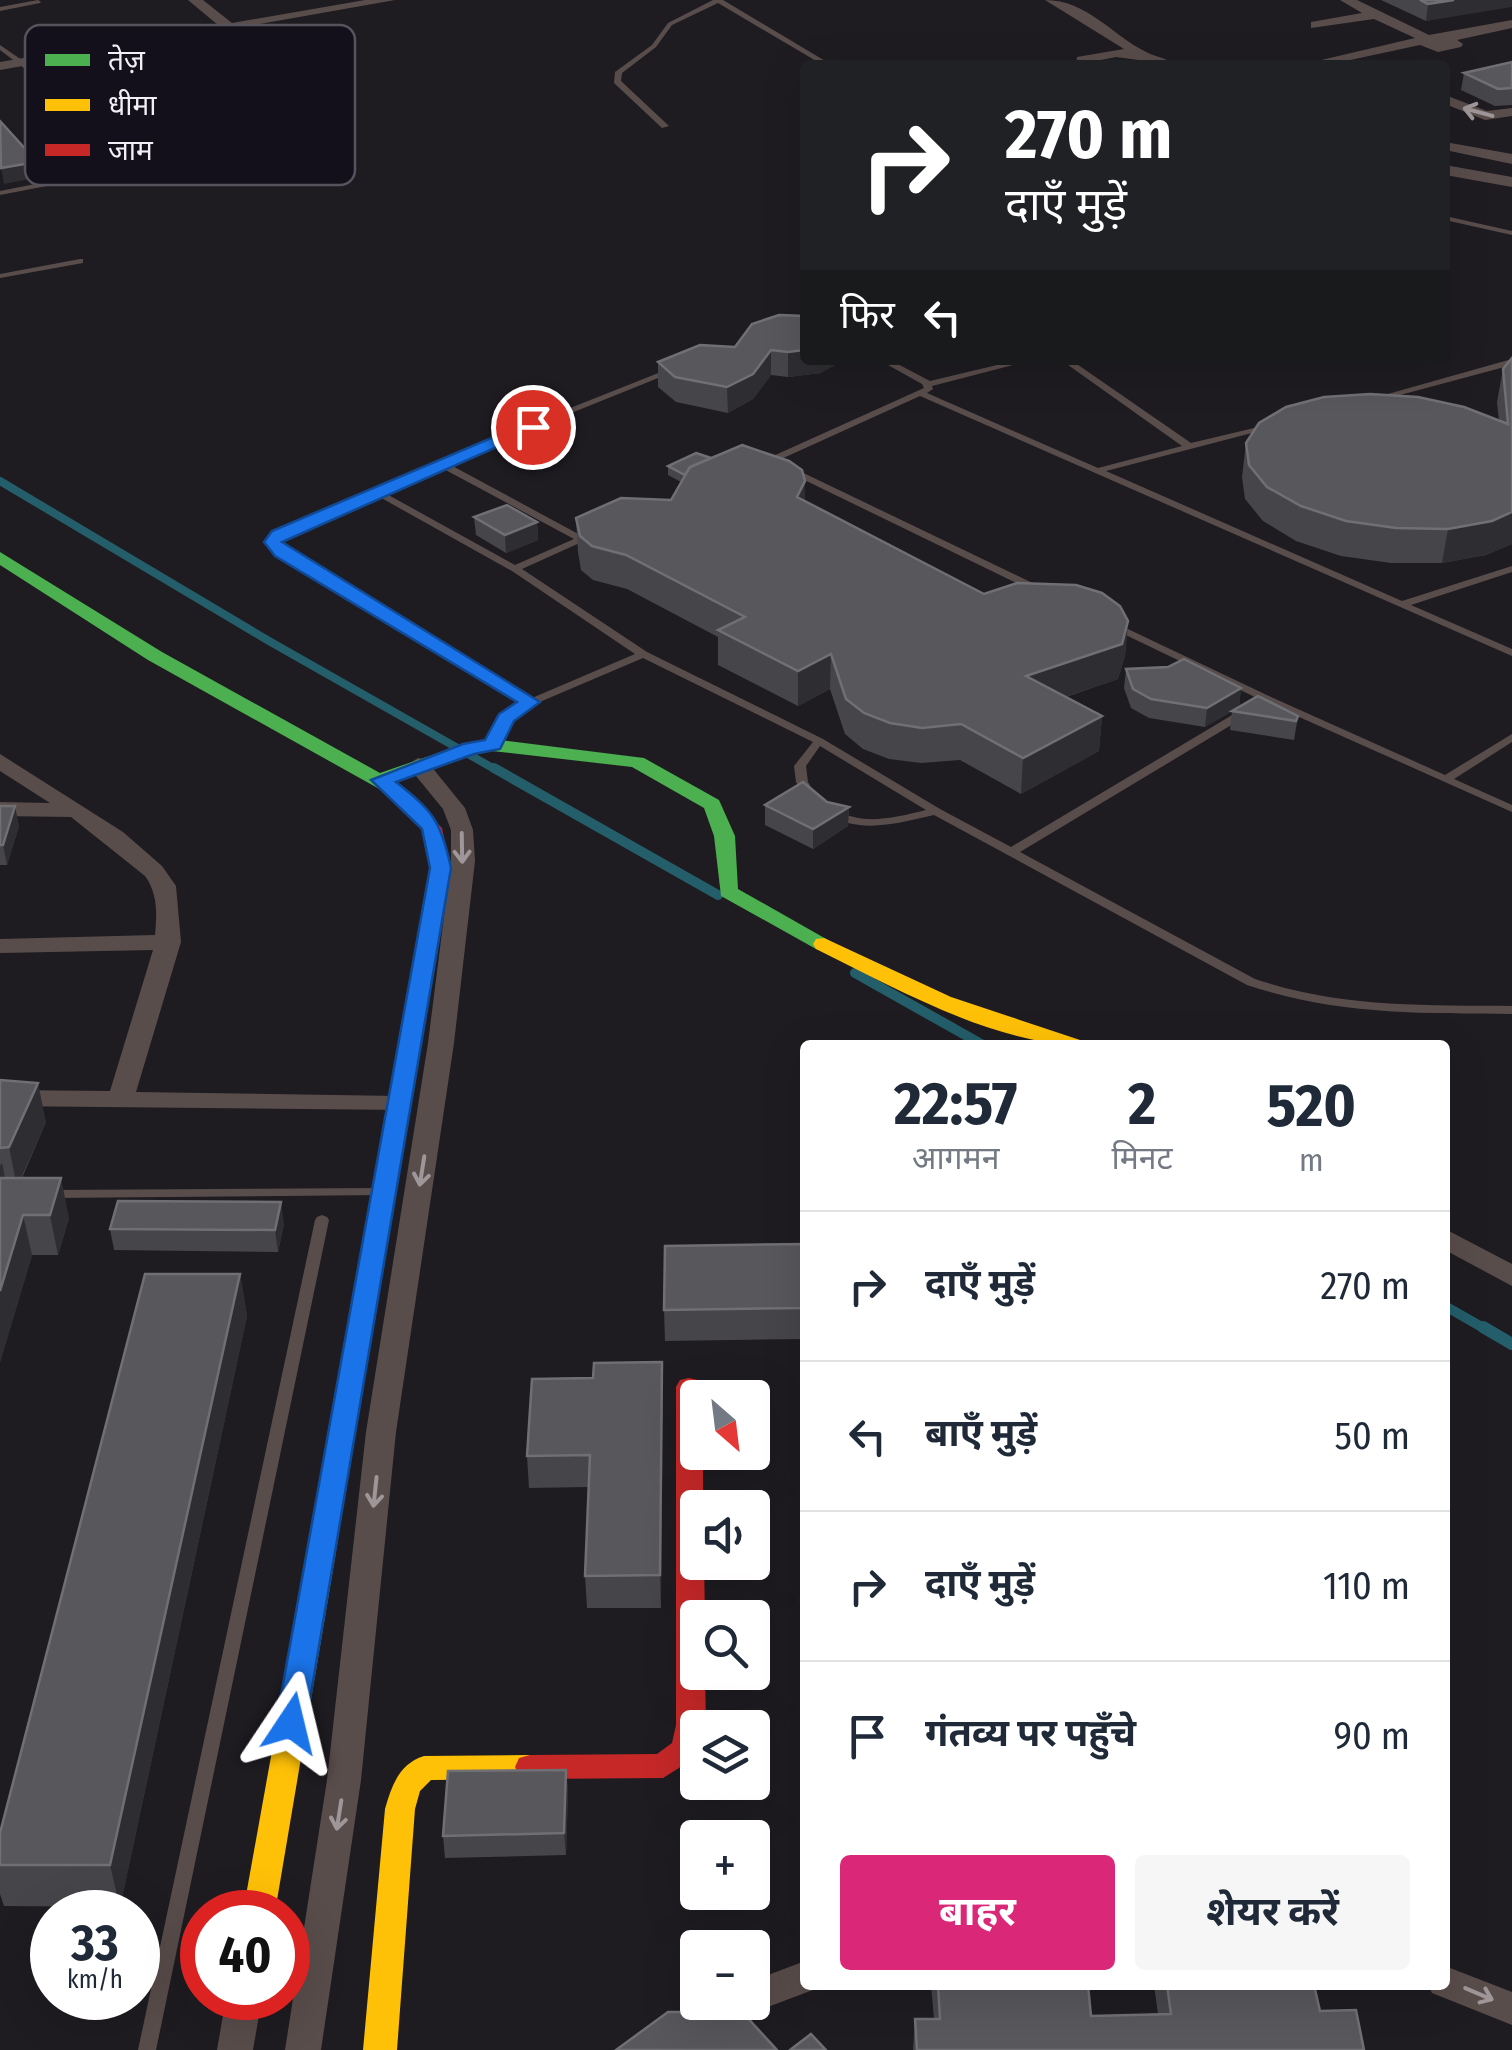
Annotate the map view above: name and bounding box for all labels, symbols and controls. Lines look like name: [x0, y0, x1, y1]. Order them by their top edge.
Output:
legend: [25, 25, 355, 185]
text: तेज़: [108, 44, 146, 77]
text: धीमा: [108, 89, 157, 122]
text: 270 m: [1005, 93, 1172, 177]
icon: right: [840, 100, 970, 230]
one-way arrow: [1462, 101, 1494, 120]
text: जाम: [108, 134, 154, 167]
text: दाएँ मुड़ें: [1005, 178, 1127, 232]
icon: left: [915, 290, 970, 345]
text: फिर: [840, 292, 895, 338]
pin: [491, 385, 576, 470]
icon: arrive: [506, 400, 561, 455]
one-way arrow: [453, 832, 472, 864]
text: 22:57: [894, 1068, 1017, 1140]
text: 2: [1128, 1068, 1156, 1140]
text: 520: [1267, 1070, 1356, 1142]
text: आगमन: [912, 1139, 1000, 1177]
text: मिनट: [1111, 1139, 1173, 1177]
text: m: [1299, 1141, 1324, 1179]
one-way arrow: [412, 1154, 430, 1186]
icon: right: [840, 1259, 895, 1314]
text: दाएँ मुड़ें: [925, 1260, 1035, 1306]
text: 270 m: [1321, 1263, 1410, 1309]
north arrow: [680, 1380, 770, 1470]
map controls: [680, 1380, 770, 2020]
icon: left: [840, 1409, 895, 1464]
text: बाएँ मुड़ें: [925, 1410, 1037, 1456]
text: 50 m: [1335, 1413, 1410, 1459]
one-way arrow: [365, 1475, 384, 1508]
button: sound: [680, 1490, 770, 1580]
icon: right: [840, 1559, 895, 1614]
text: दाएँ मुड़ें: [925, 1560, 1035, 1606]
text: 110 m: [1323, 1563, 1410, 1609]
button: search: [680, 1600, 770, 1690]
position arrow: [239, 1671, 343, 1775]
icon: arrive: [840, 1709, 895, 1764]
button: layers: [680, 1710, 770, 1800]
text: गंतव्य पर पहुँचे: [925, 1710, 1136, 1756]
text: 90 m: [1334, 1713, 1410, 1759]
one-way arrow: [329, 1798, 347, 1831]
button: +: [680, 1820, 770, 1910]
button: बाहर: [840, 1855, 1115, 1970]
button: शेयर करें: [1135, 1855, 1410, 1970]
speed limit sign: 40: [180, 1890, 310, 2020]
text: 33: [71, 1913, 119, 1973]
button: −: [680, 1930, 770, 2020]
text: km/h: [67, 1965, 123, 1995]
one-way arrow: [1463, 1987, 1494, 2005]

